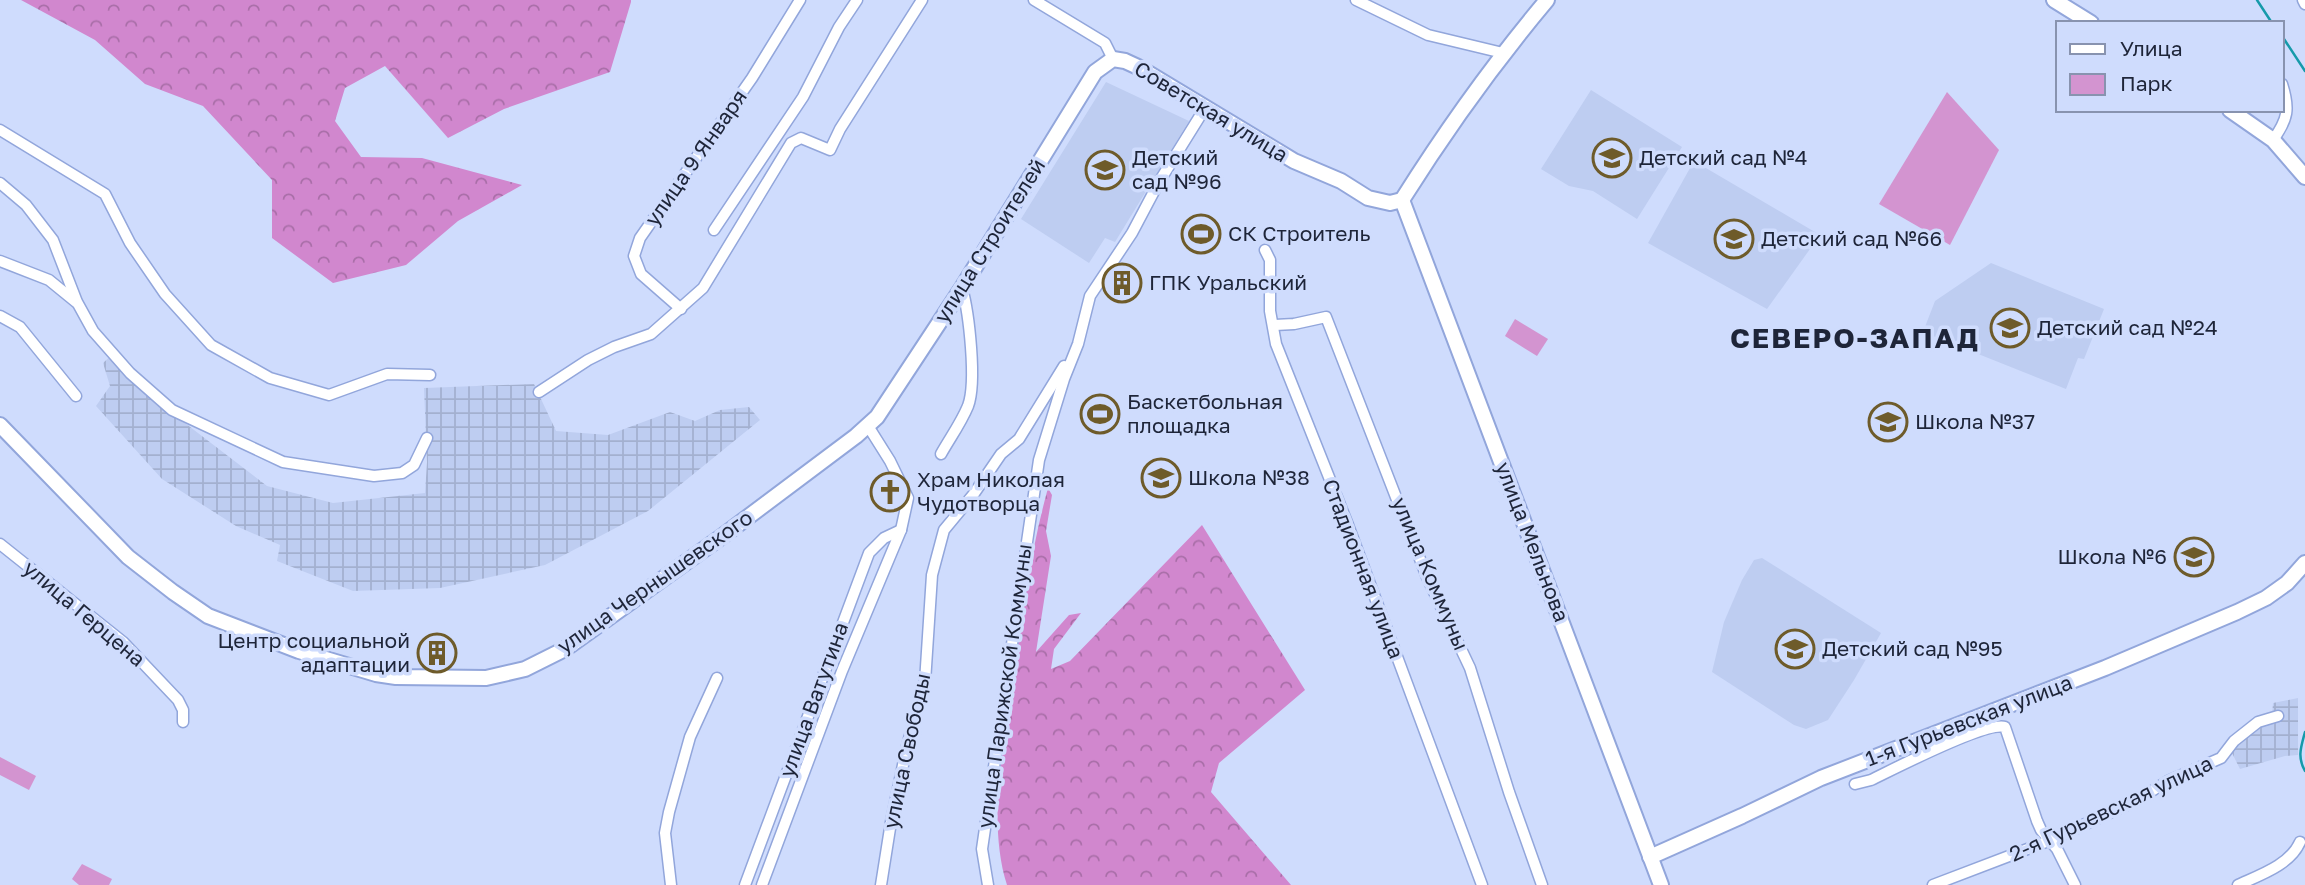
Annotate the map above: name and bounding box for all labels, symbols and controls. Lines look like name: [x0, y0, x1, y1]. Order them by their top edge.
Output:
legend: [2056, 21, 2284, 112]
text: Улица: [2120, 35, 2183, 61]
street label: Советская улица: [1130, 55, 1293, 167]
text: Парк: [2120, 70, 2173, 96]
street label: улица 9 Января: [638, 84, 752, 231]
school or university icon: Детский сад №4: [1591, 137, 1633, 179]
place label: Детский сад №96: [1132, 144, 1222, 194]
place label: Детский сад №4: [1639, 144, 1808, 170]
school or university icon: Детский сад №96: [1084, 149, 1126, 191]
street label: улица Строителей: [928, 153, 1050, 327]
sports icon: СК Строитель: [1180, 213, 1222, 255]
school or university icon: Детский сад №66: [1713, 218, 1755, 260]
place label: СК Строитель: [1228, 220, 1371, 246]
place label: Детский сад №66: [1761, 225, 1942, 251]
building icon: ГПК Уральский: [1101, 262, 1143, 304]
place label: ГПК Уральский: [1149, 269, 1307, 295]
school or university icon: Детский сад №24: [1989, 307, 2031, 349]
place label: Детский сад №24: [2037, 314, 2218, 340]
district label: СЕВЕРО-ЗАПАД: [1730, 321, 1980, 354]
place label: Баскетбольная площадка: [1127, 388, 1283, 438]
sports icon: Баскетбольная площадка: [1079, 393, 1121, 435]
school or university icon: Школа №37: [1867, 401, 1909, 443]
place label: Школа №37: [1915, 408, 2035, 434]
school or university icon: Школа №38: [1140, 457, 1182, 499]
street label: улица Мельнова: [1490, 458, 1575, 625]
place label: Школа №38: [1188, 464, 1310, 490]
place label: Храм Николая Чудотворца: [917, 466, 1065, 516]
church icon: Храм Николая Чудотворца: [869, 471, 911, 513]
street label: Стадионная улица: [1318, 475, 1410, 662]
street label: улица Коммуны: [1387, 493, 1475, 654]
street label: улица Чернышевского: [552, 504, 757, 659]
school or university icon: Школа №6: [2173, 536, 2215, 578]
street label: улица Парижской Коммуны: [971, 542, 1037, 830]
place label: Школа №6: [2057, 543, 2167, 569]
street label: улица Герцена: [18, 555, 151, 672]
street label: улица Ватутина: [773, 619, 853, 781]
place label: Центр социальной адаптации: [217, 627, 410, 677]
school or university icon: Детский сад №95: [1774, 628, 1816, 670]
building icon: Центр социальной адаптации: [416, 632, 458, 674]
place label: Детский сад №95: [1822, 635, 2003, 661]
street label: 1-я Гурьевская улица: [1862, 669, 2076, 772]
street label: улица Свободы: [877, 671, 935, 831]
street label: 2-я Гурьевская улица: [2005, 750, 2216, 867]

